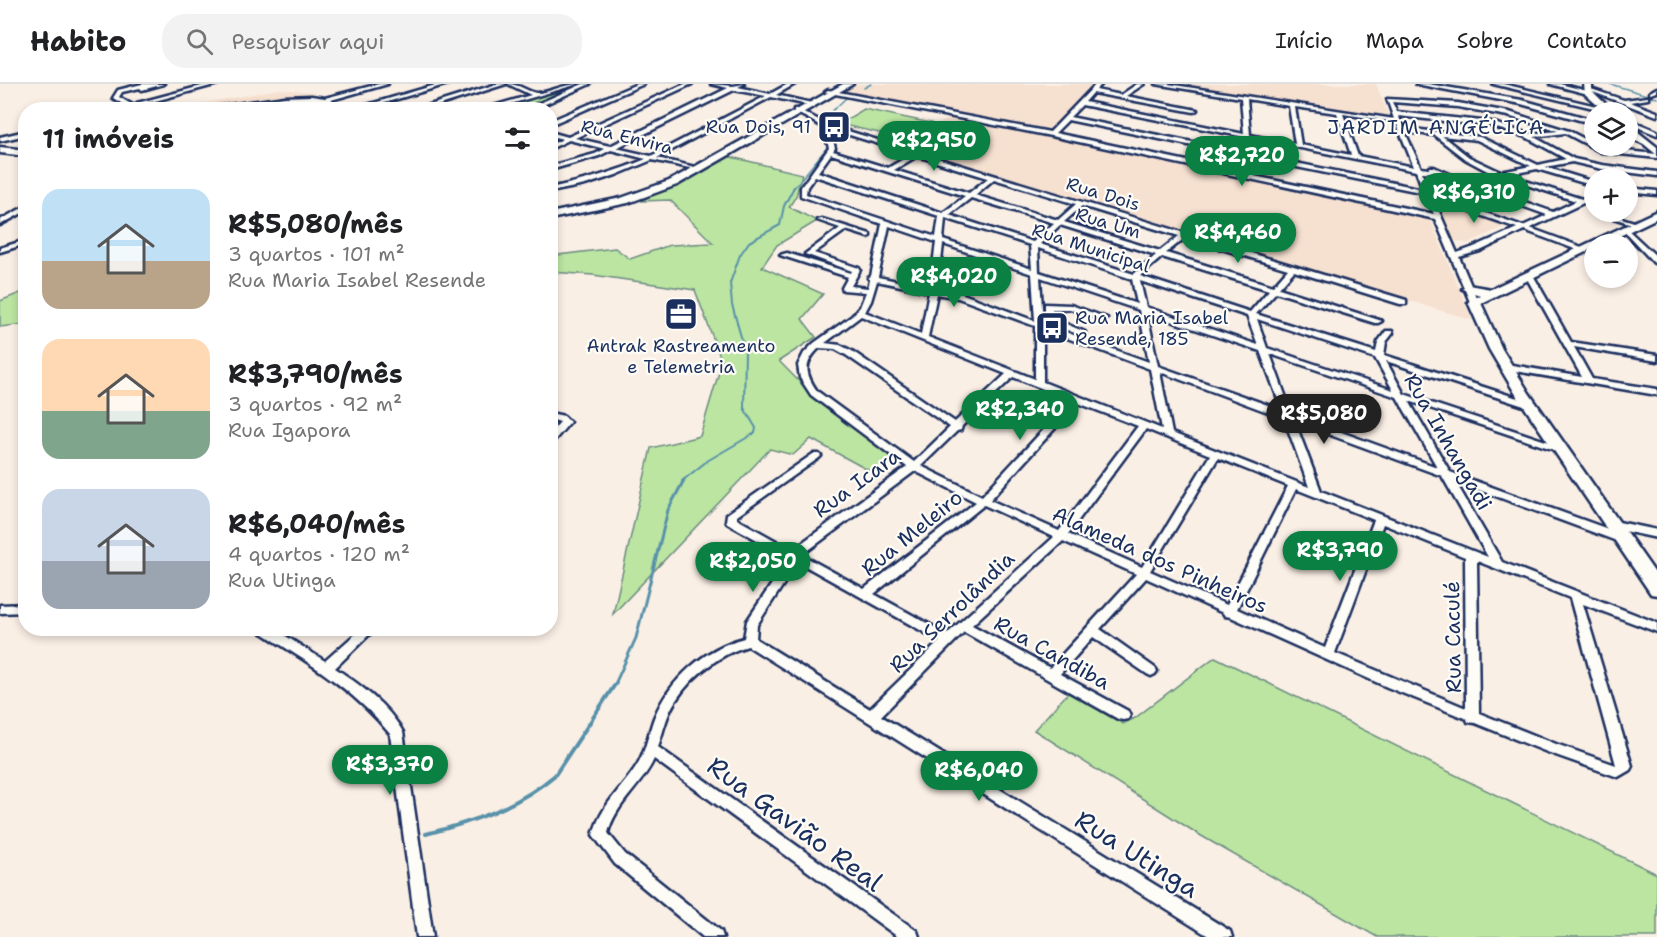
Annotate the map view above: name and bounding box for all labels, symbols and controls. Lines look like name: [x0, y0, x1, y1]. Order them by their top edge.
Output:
search box: [162, 14, 582, 68]
text: Habito: [30, 22, 126, 60]
icon: search: [183, 25, 216, 58]
text: Pesquisar aqui: [231, 27, 384, 56]
text: Início: [1275, 27, 1333, 55]
text: Mapa: [1366, 27, 1424, 55]
text: Sobre: [1457, 27, 1514, 55]
text: Contato: [1547, 27, 1627, 55]
map controls: [1584, 102, 1638, 288]
button: layers: [1584, 102, 1638, 156]
bus stop icon: Rua Dois, 91: [816, 109, 852, 145]
street label: Rua Envira: [578, 114, 676, 160]
district label: JARDIM ANGÉLICA: [1327, 114, 1545, 140]
place label: Rua Dois, 91: [706, 115, 811, 139]
text: 11 imóveis: [42, 121, 174, 156]
pin: R$2,950: [879, 121, 989, 172]
icon: filters: [501, 122, 534, 155]
text: R$2,950: [891, 127, 977, 153]
pin: R$2,720: [1187, 136, 1297, 187]
text: R$2,720: [1199, 142, 1285, 168]
button: +: [1584, 168, 1638, 222]
street label: Rua Dois: [1063, 171, 1143, 217]
pin: R$6,310: [1419, 173, 1529, 224]
text: R$6,310: [1433, 179, 1515, 205]
street label: Rua Um: [1072, 202, 1144, 244]
text: R$5,080/mês: [228, 206, 403, 241]
icon: home: [90, 213, 162, 285]
pin: R$4,460: [1183, 213, 1293, 264]
street label: Rua Municipal: [1029, 218, 1154, 279]
text: R$4,460: [1194, 219, 1282, 245]
button: −: [1584, 234, 1638, 288]
text: 3 quartos · 101 m²: [228, 241, 405, 267]
pin: R$4,020: [899, 257, 1009, 308]
text: R$4,020: [910, 263, 998, 289]
text: Rua Maria Isabel Resende: [228, 267, 486, 293]
office icon: Antrak Rastreamento e Telemetria: [663, 296, 699, 332]
place label: Rua Maria Isabel Resende, 185: [1075, 306, 1229, 351]
bus stop icon: Rua Maria Isabel Resende, 185: [1034, 310, 1070, 346]
place label: Antrak Rastreamento e Telemetria: [587, 334, 776, 379]
text: R$3,790/mês: [228, 356, 403, 391]
icon: home: [90, 363, 162, 435]
street label: Rua Inhangadi: [1398, 369, 1498, 515]
pin: R$2,340: [965, 390, 1075, 441]
text: 3 quartos · 92 m²: [228, 391, 402, 417]
pin: R$5,080: [1269, 394, 1379, 445]
text: R$2,340: [976, 396, 1064, 422]
text: R$5,080: [1280, 400, 1368, 426]
text: Rua Igapora: [228, 417, 351, 443]
street label: Rua Icara: [808, 442, 906, 524]
street label: Rua Meleiro: [855, 483, 969, 583]
street label: Alameda dos Pinheiros: [1048, 500, 1272, 620]
text: R$6,040/mês: [228, 506, 406, 541]
icon: home: [90, 513, 162, 585]
pin: R$3,790: [1285, 531, 1395, 582]
text: R$3,790: [1297, 537, 1383, 563]
text: 4 quartos · 120 m²: [228, 541, 410, 567]
pin: R$2,050: [698, 542, 808, 593]
street label: Rua Serrolândia: [883, 545, 1021, 679]
text: R$2,050: [709, 548, 797, 574]
text: Rua Utinga: [228, 567, 336, 593]
street label: Rua Caculé: [1438, 581, 1468, 693]
street label: Rua Candiba: [989, 610, 1115, 696]
pin: R$3,370: [335, 745, 445, 796]
street label: Rua Gavião Real: [700, 748, 890, 899]
text: R$3,370: [346, 751, 434, 777]
pin: R$6,040: [924, 751, 1034, 802]
text: R$6,040: [935, 757, 1023, 783]
street label: Rua Utinga: [1069, 802, 1206, 906]

